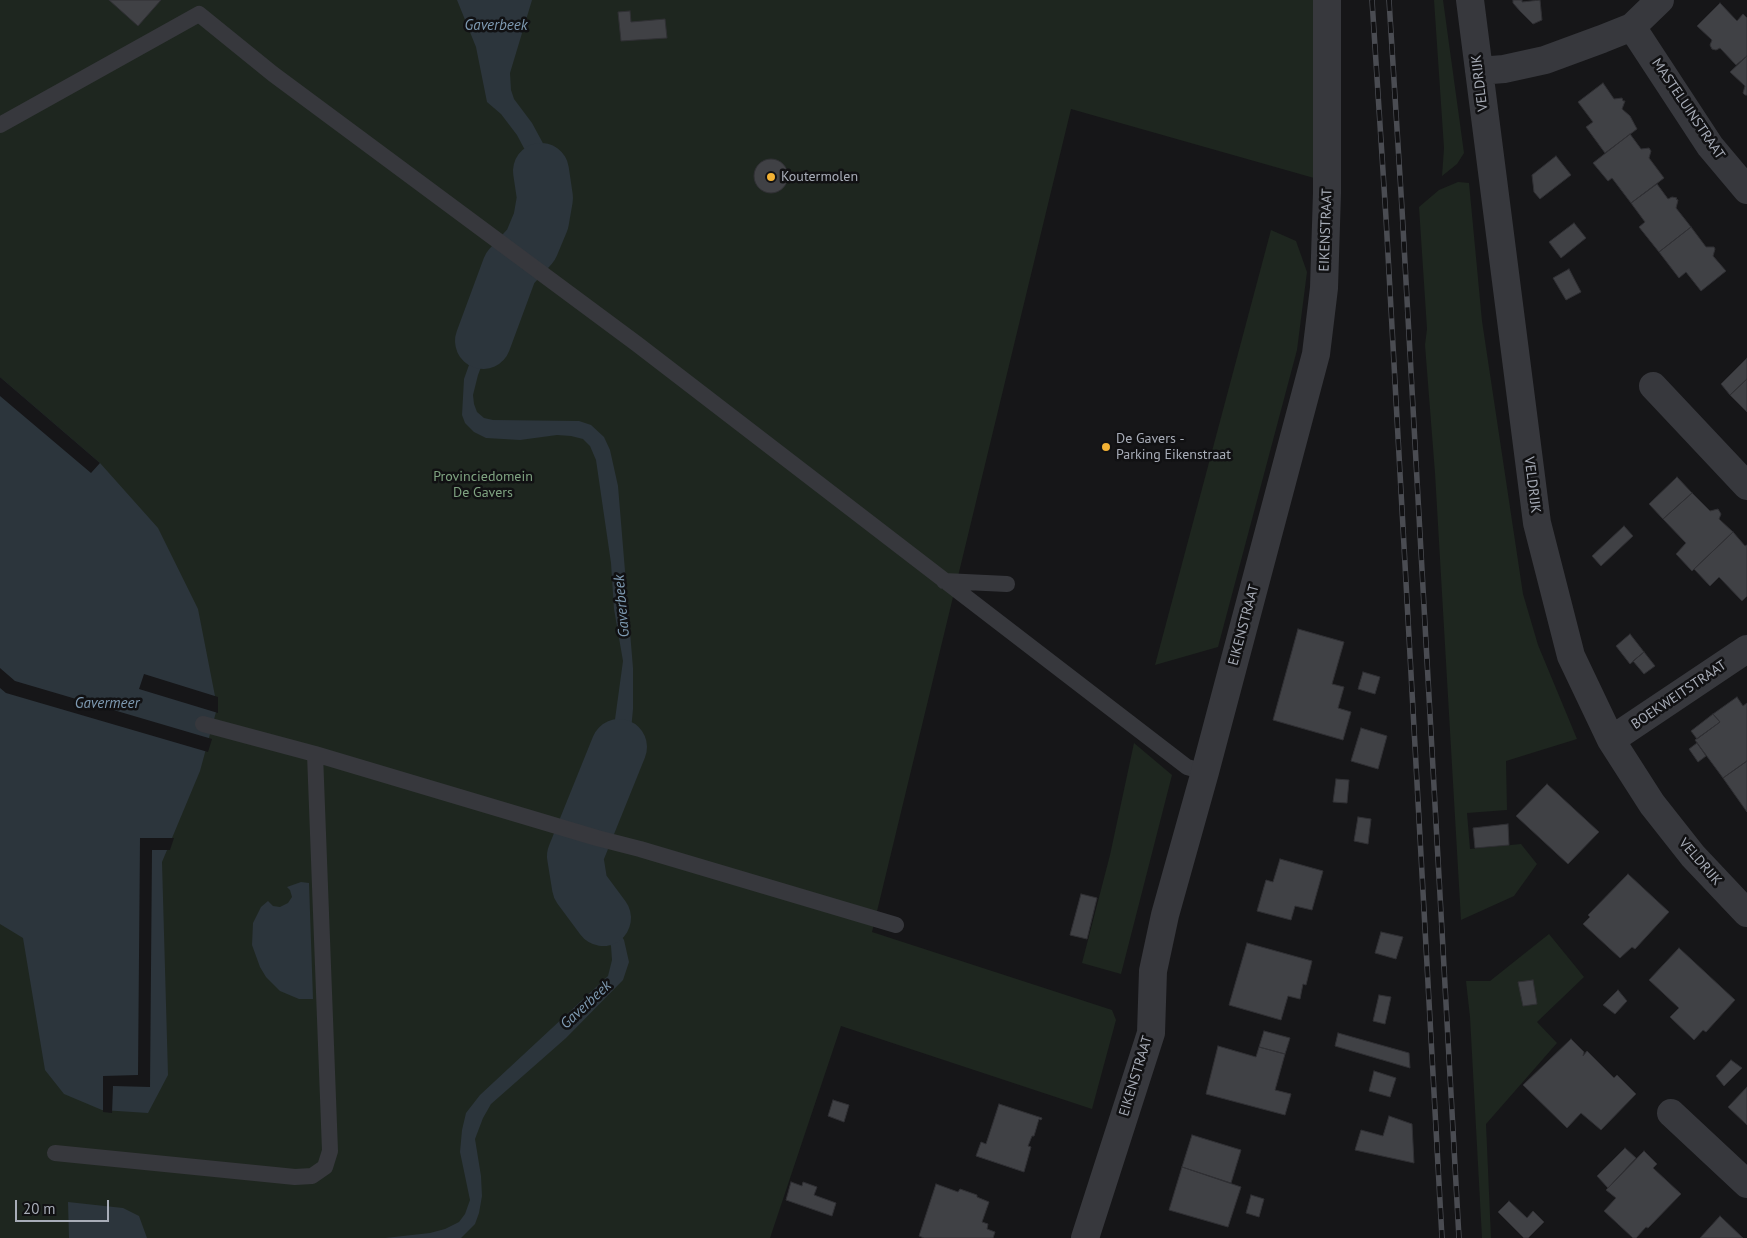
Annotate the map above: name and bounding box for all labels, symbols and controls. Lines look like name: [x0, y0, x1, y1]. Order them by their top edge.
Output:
water label: Gaverbeek: [465, 17, 527, 35]
street label: VELDRIJK: [1468, 54, 1492, 112]
street label: MASTELUINSTRAAT: [1648, 55, 1728, 163]
place label: Koutermolen: [781, 169, 858, 185]
marker: Koutermolen: [765, 171, 777, 183]
street label: EIKENSTRAAT: [1316, 188, 1336, 272]
place label: De Gavers - Parking Eikenstraat: [1116, 431, 1231, 464]
marker: De Gavers - Parking Eikenstraat: [1100, 441, 1112, 453]
street label: VELDRIJK: [1520, 456, 1544, 514]
park label: Provinciedomein De Gavers: [433, 469, 533, 502]
water label: Gaverbeek: [610, 574, 634, 638]
street label: EIKENSTRAAT: [1225, 583, 1263, 667]
street label: BOEKWEITSTRAAT: [1628, 657, 1730, 733]
water label: Gavermeer: [75, 695, 139, 713]
street label: VELDRIJK: [1675, 835, 1725, 889]
water label: Gaverbeek: [557, 977, 615, 1033]
street label: EIKENSTRAAT: [1116, 1034, 1156, 1118]
scale bar: [18, 1190, 111, 1222]
text: 20 m: [23, 1199, 56, 1218]

